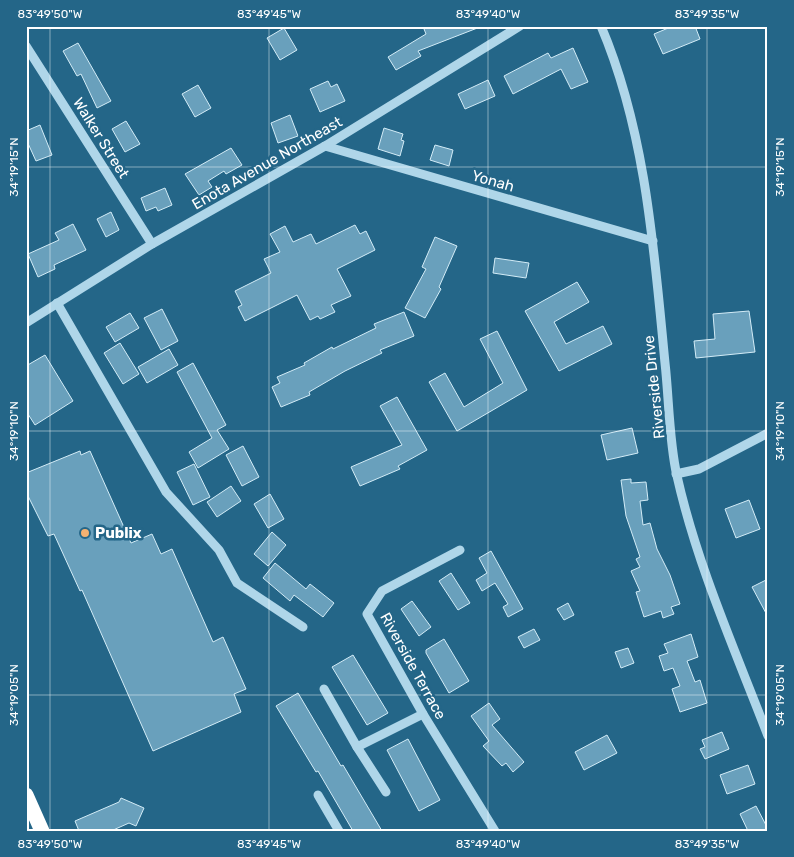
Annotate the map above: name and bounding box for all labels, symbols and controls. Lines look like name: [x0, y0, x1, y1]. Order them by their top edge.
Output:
text: 83°49'50"W: [18, 7, 83, 21]
text: 83°49'45"W: [237, 7, 301, 21]
text: 83°49'40"W: [456, 7, 521, 21]
text: 83°49'35"W: [675, 7, 740, 21]
street label: Walker Street: [69, 94, 133, 182]
street label: Enota Avenue Northeast: [189, 113, 345, 213]
text: 34°19'15"N: [7, 137, 21, 197]
text: 34°19'15"N: [773, 137, 787, 197]
street label: Yonah: [470, 166, 516, 196]
street label: Riverside Drive: [640, 334, 668, 440]
text: 34°19'10"N: [7, 401, 21, 461]
text: 34°19'10"N: [773, 401, 787, 461]
place label: Publix: [95, 524, 142, 542]
marker: Publix: [79, 527, 91, 539]
street label: Riverside Terrace: [376, 609, 450, 723]
text: 34°19'05"N: [7, 664, 21, 726]
text: 34°19'05"N: [773, 664, 787, 726]
text: 83°49'50"W: [18, 837, 83, 851]
text: 83°49'45"W: [237, 837, 301, 851]
text: 83°49'40"W: [456, 837, 521, 851]
text: 83°49'35"W: [675, 837, 740, 851]

